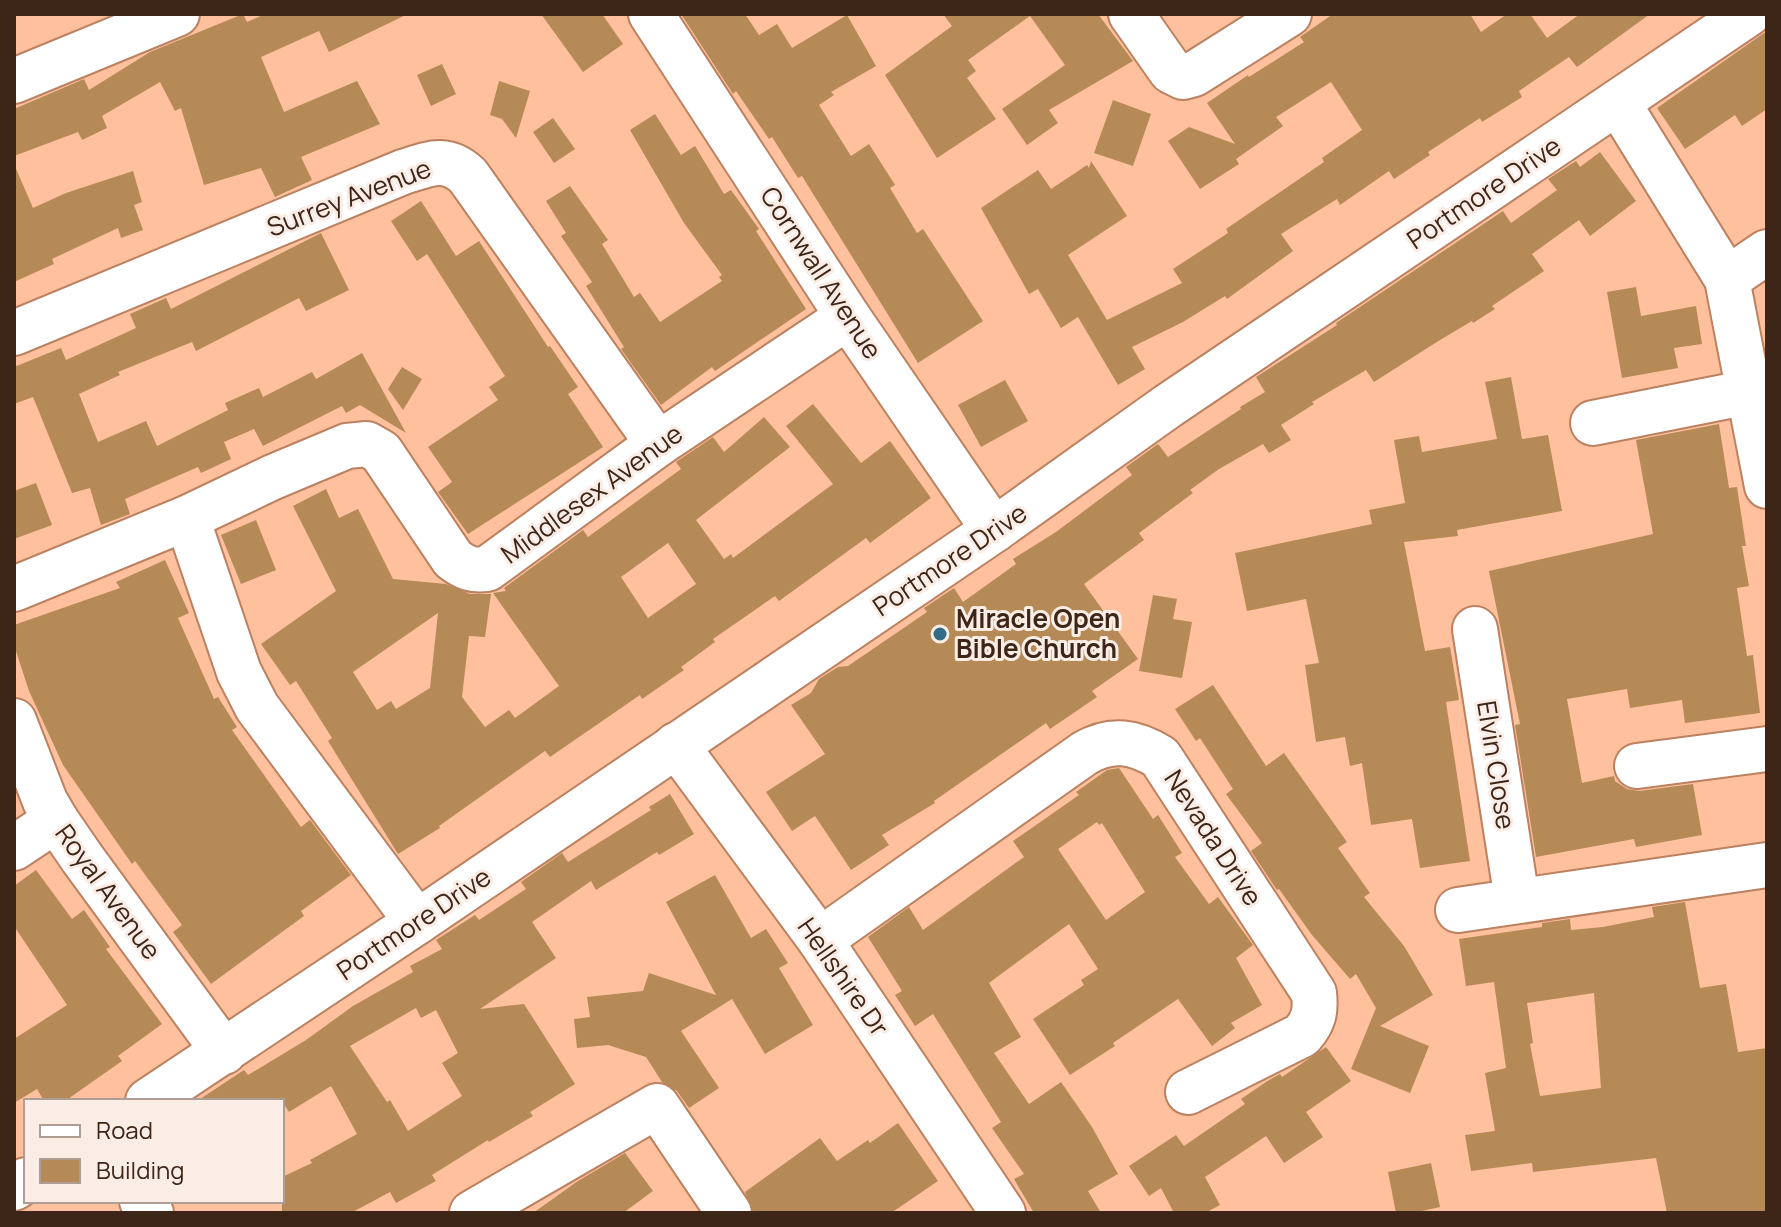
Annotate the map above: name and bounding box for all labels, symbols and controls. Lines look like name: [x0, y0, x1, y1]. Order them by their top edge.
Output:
street label: Portmore Drive: [1399, 127, 1567, 257]
street label: Surrey Avenue: [262, 149, 436, 245]
street label: Cornwall Avenue: [753, 179, 891, 366]
street label: Middlesex Avenue: [493, 415, 689, 571]
street label: Portmore Drive: [865, 494, 1033, 624]
place label: Miracle Open Bible Church: [956, 600, 1120, 666]
marker: Miracle Open Bible Church: [931, 625, 949, 643]
street label: Elvin Close: [1469, 698, 1525, 832]
street label: Nevada Drive: [1156, 763, 1271, 912]
street label: Royal Avenue: [47, 816, 170, 966]
street label: Portmore Drive: [329, 858, 497, 988]
street label: Hellshire Dr: [790, 910, 898, 1043]
legend: [24, 1099, 284, 1203]
text: Road: [96, 1113, 153, 1146]
text: Building: [96, 1153, 184, 1186]

